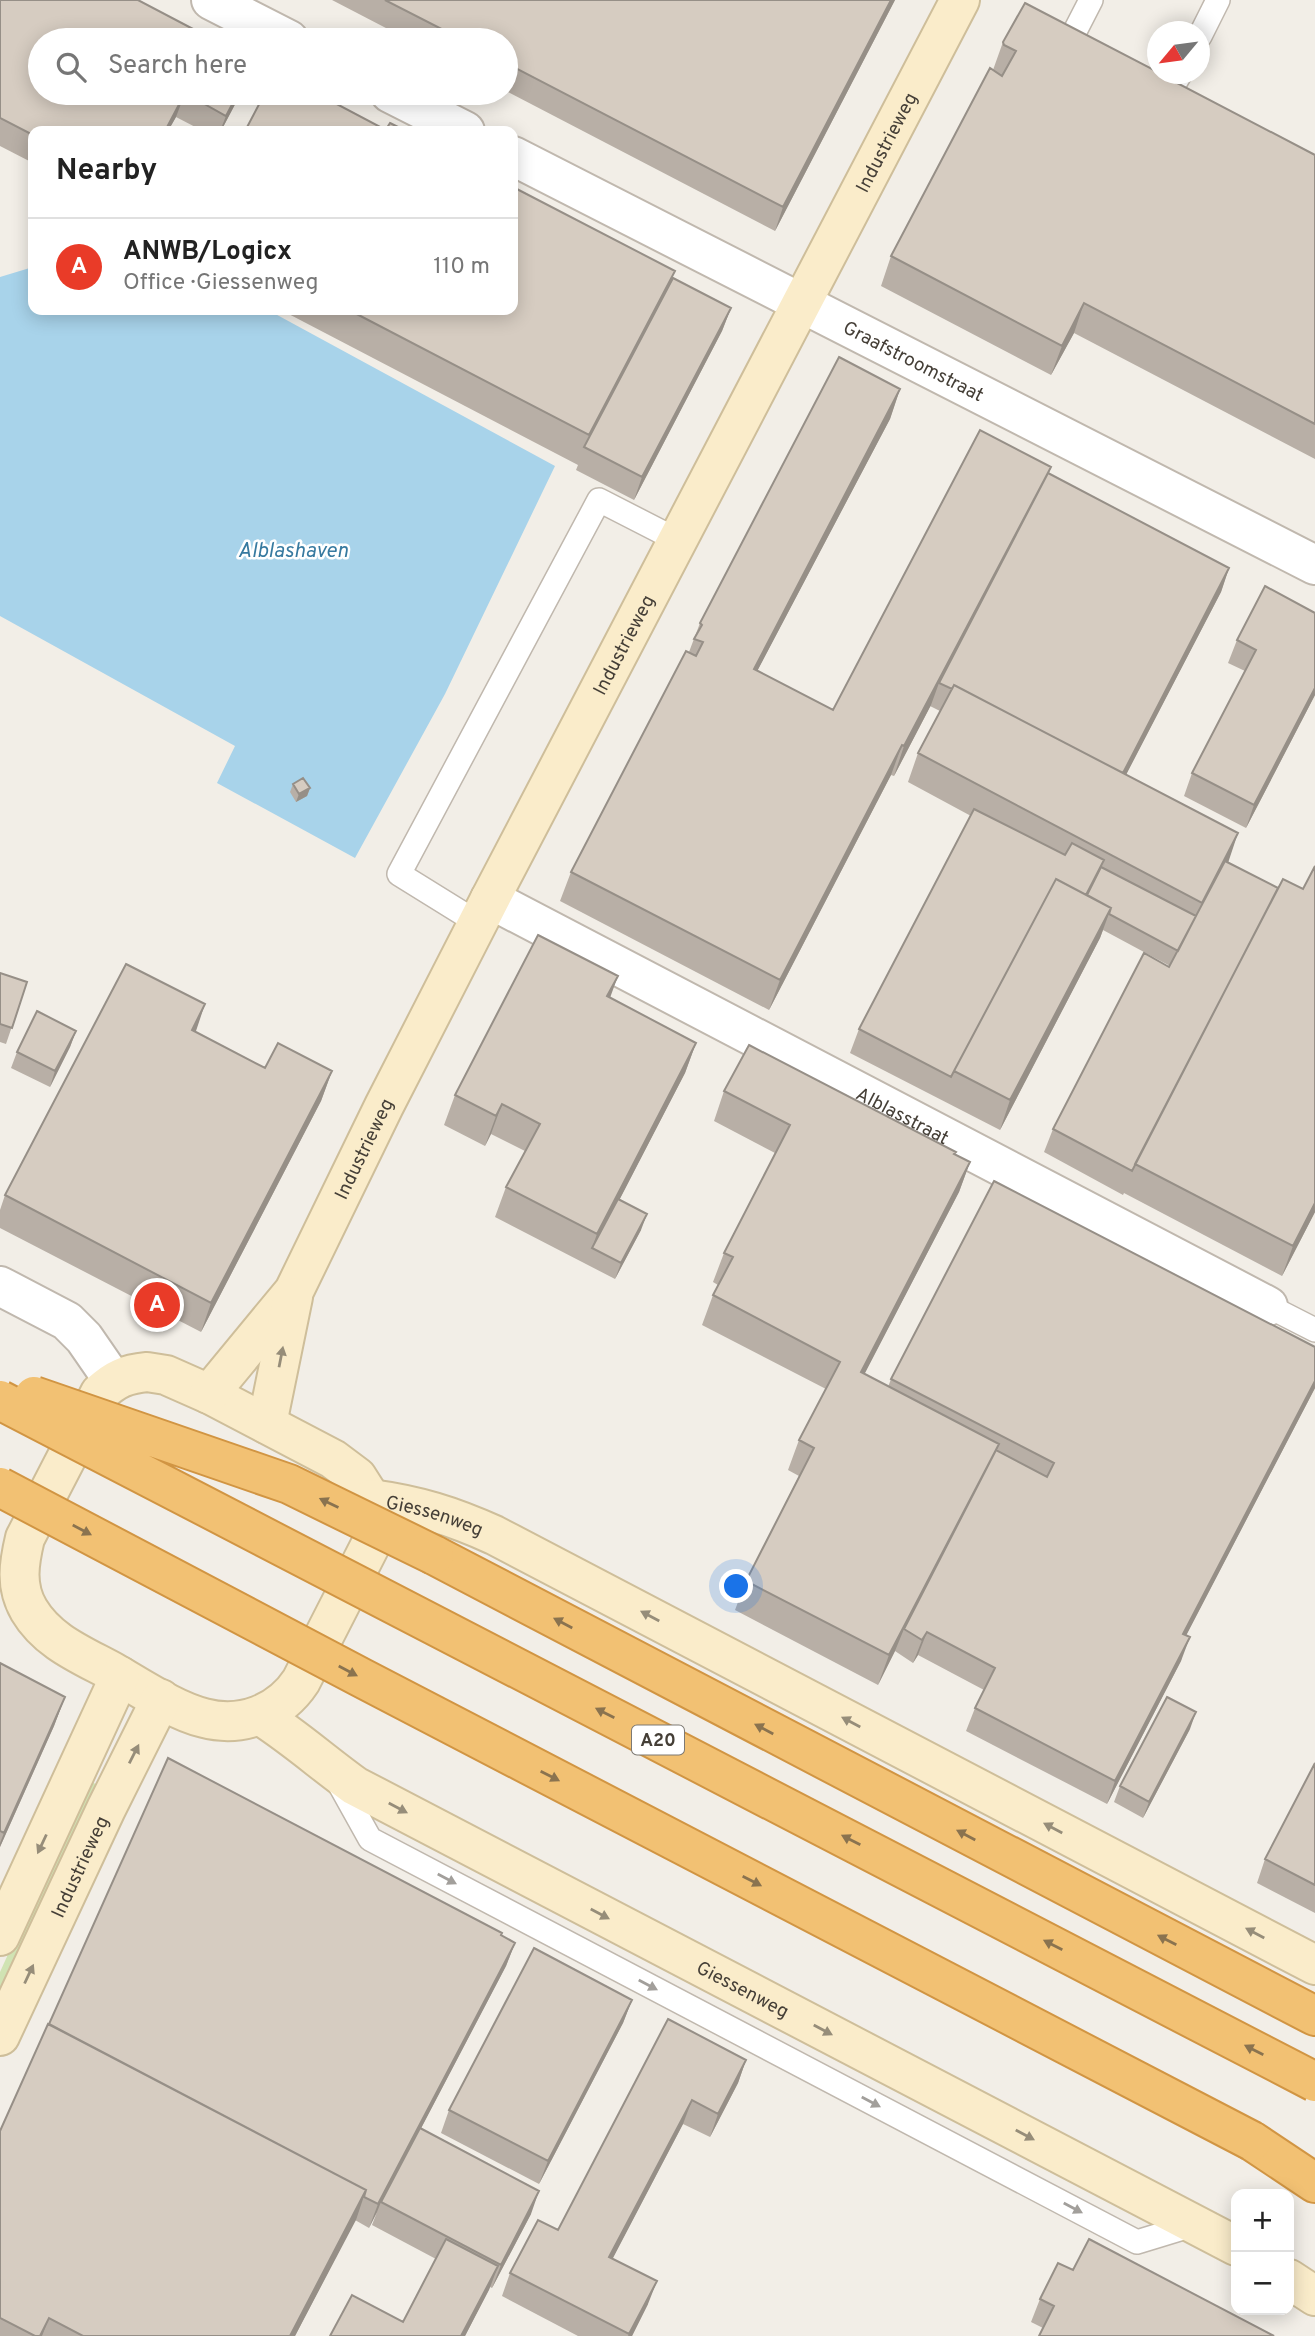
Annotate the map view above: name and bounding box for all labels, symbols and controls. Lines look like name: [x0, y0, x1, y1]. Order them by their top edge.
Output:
north arrow: [1147, 21, 1210, 84]
search box: [28, 28, 518, 105]
icon: search: [52, 48, 90, 86]
text: Search here: [108, 50, 247, 83]
street label: Industrieweg: [851, 89, 924, 197]
text: Nearby: [56, 153, 157, 190]
text: ANWB/Logicx: [123, 236, 292, 269]
text: A: [71, 253, 87, 282]
text: 110 m: [433, 253, 490, 282]
text: Office · Giessenweg: [123, 269, 318, 298]
street label: Graafstroomstraat: [839, 316, 987, 408]
water label: Alblashaven: [238, 538, 349, 565]
street label: Industrieweg: [589, 591, 661, 700]
street label: Alblasstraat: [851, 1083, 953, 1151]
street label: Industrieweg: [330, 1095, 400, 1204]
pin: A: [134, 1279, 180, 1331]
one-way arrow: [275, 1346, 286, 1368]
street label: Giessenweg: [384, 1491, 487, 1543]
one-way arrow: [319, 1498, 339, 1509]
one-way arrow: [72, 1524, 92, 1536]
your location: [719, 1569, 753, 1603]
one-way arrow: [640, 1611, 660, 1622]
one-way arrow: [553, 1617, 573, 1629]
one-way arrow: [338, 1665, 358, 1676]
one-way arrow: [595, 1707, 615, 1719]
one-way arrow: [842, 1716, 861, 1728]
one-way arrow: [754, 1723, 774, 1735]
road number: A20: [632, 1726, 684, 1755]
one-way arrow: [128, 1744, 139, 1764]
one-way arrow: [540, 1770, 560, 1781]
one-way arrow: [388, 1803, 408, 1814]
street label: Industrieweg: [47, 1813, 115, 1922]
one-way arrow: [1043, 1822, 1063, 1833]
one-way arrow: [955, 1829, 975, 1841]
one-way arrow: [37, 1834, 48, 1854]
one-way arrow: [841, 1835, 861, 1846]
one-way arrow: [437, 1873, 457, 1885]
one-way arrow: [742, 1875, 762, 1886]
one-way arrow: [590, 1908, 610, 1919]
one-way arrow: [1245, 1927, 1264, 1939]
one-way arrow: [1157, 1934, 1177, 1946]
one-way arrow: [1042, 1940, 1062, 1952]
street label: Giessenweg: [692, 1956, 793, 2024]
one-way arrow: [23, 1964, 35, 1984]
one-way arrow: [638, 1979, 658, 1991]
one-way arrow: [813, 2025, 833, 2036]
one-way arrow: [1244, 2045, 1264, 2057]
one-way arrow: [861, 2097, 881, 2108]
one-way arrow: [1015, 2130, 1035, 2141]
map controls: [1231, 2189, 1294, 2315]
button: +: [1231, 2189, 1294, 2252]
one-way arrow: [1063, 2202, 1082, 2214]
button: −: [1231, 2252, 1294, 2315]

